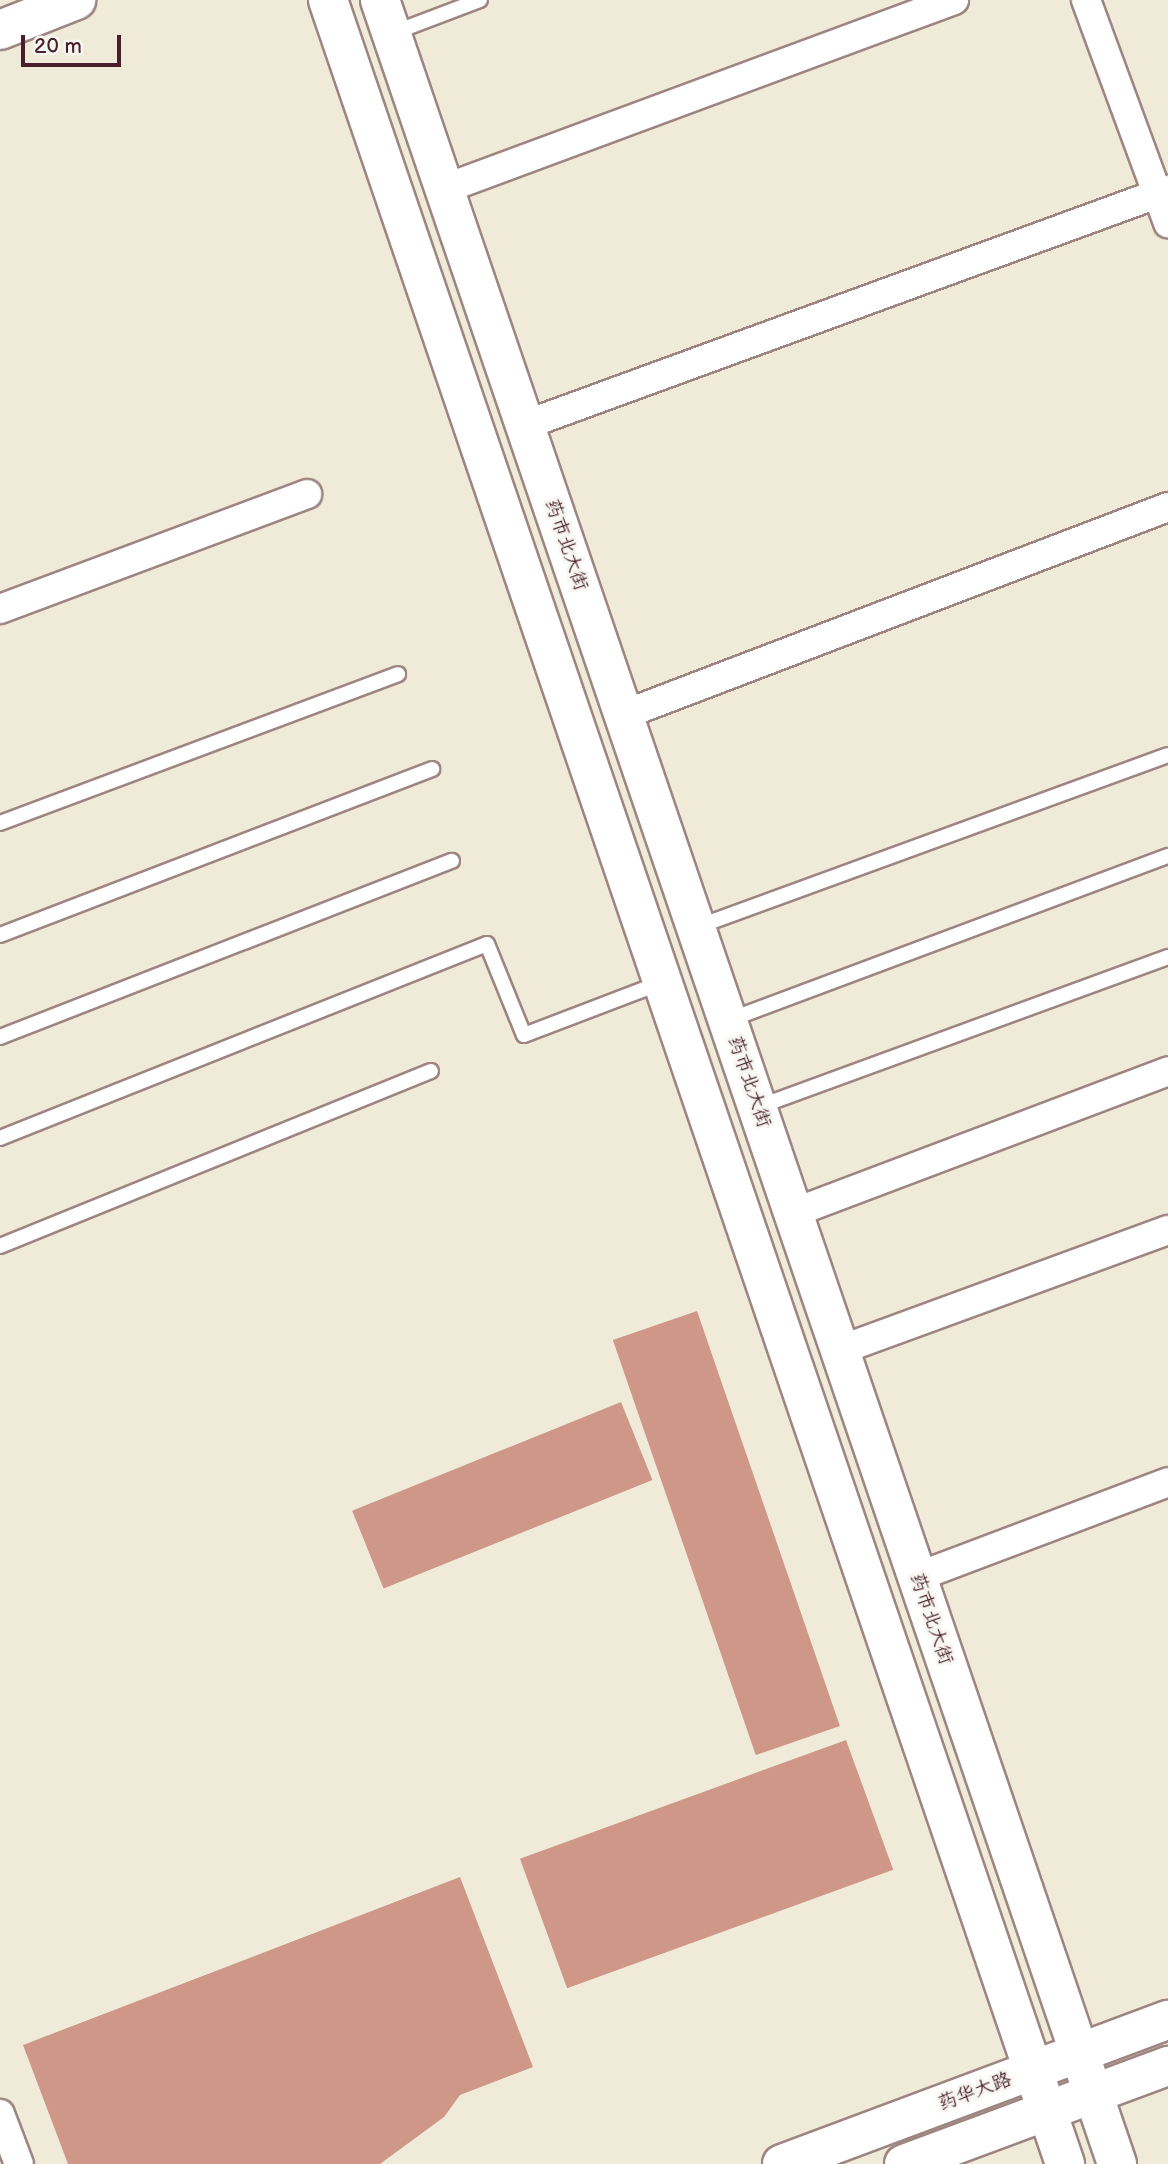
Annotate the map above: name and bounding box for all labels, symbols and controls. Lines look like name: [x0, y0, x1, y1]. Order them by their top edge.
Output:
scale bar: [24, 21, 124, 65]
text: 20 m: [34, 34, 82, 59]
street label: 药市北大街: [540, 496, 592, 594]
street label: 药市北大街: [723, 1033, 775, 1131]
street label: 药市北大街: [905, 1570, 957, 1668]
street label: 药华大路: [935, 2068, 1015, 2116]

